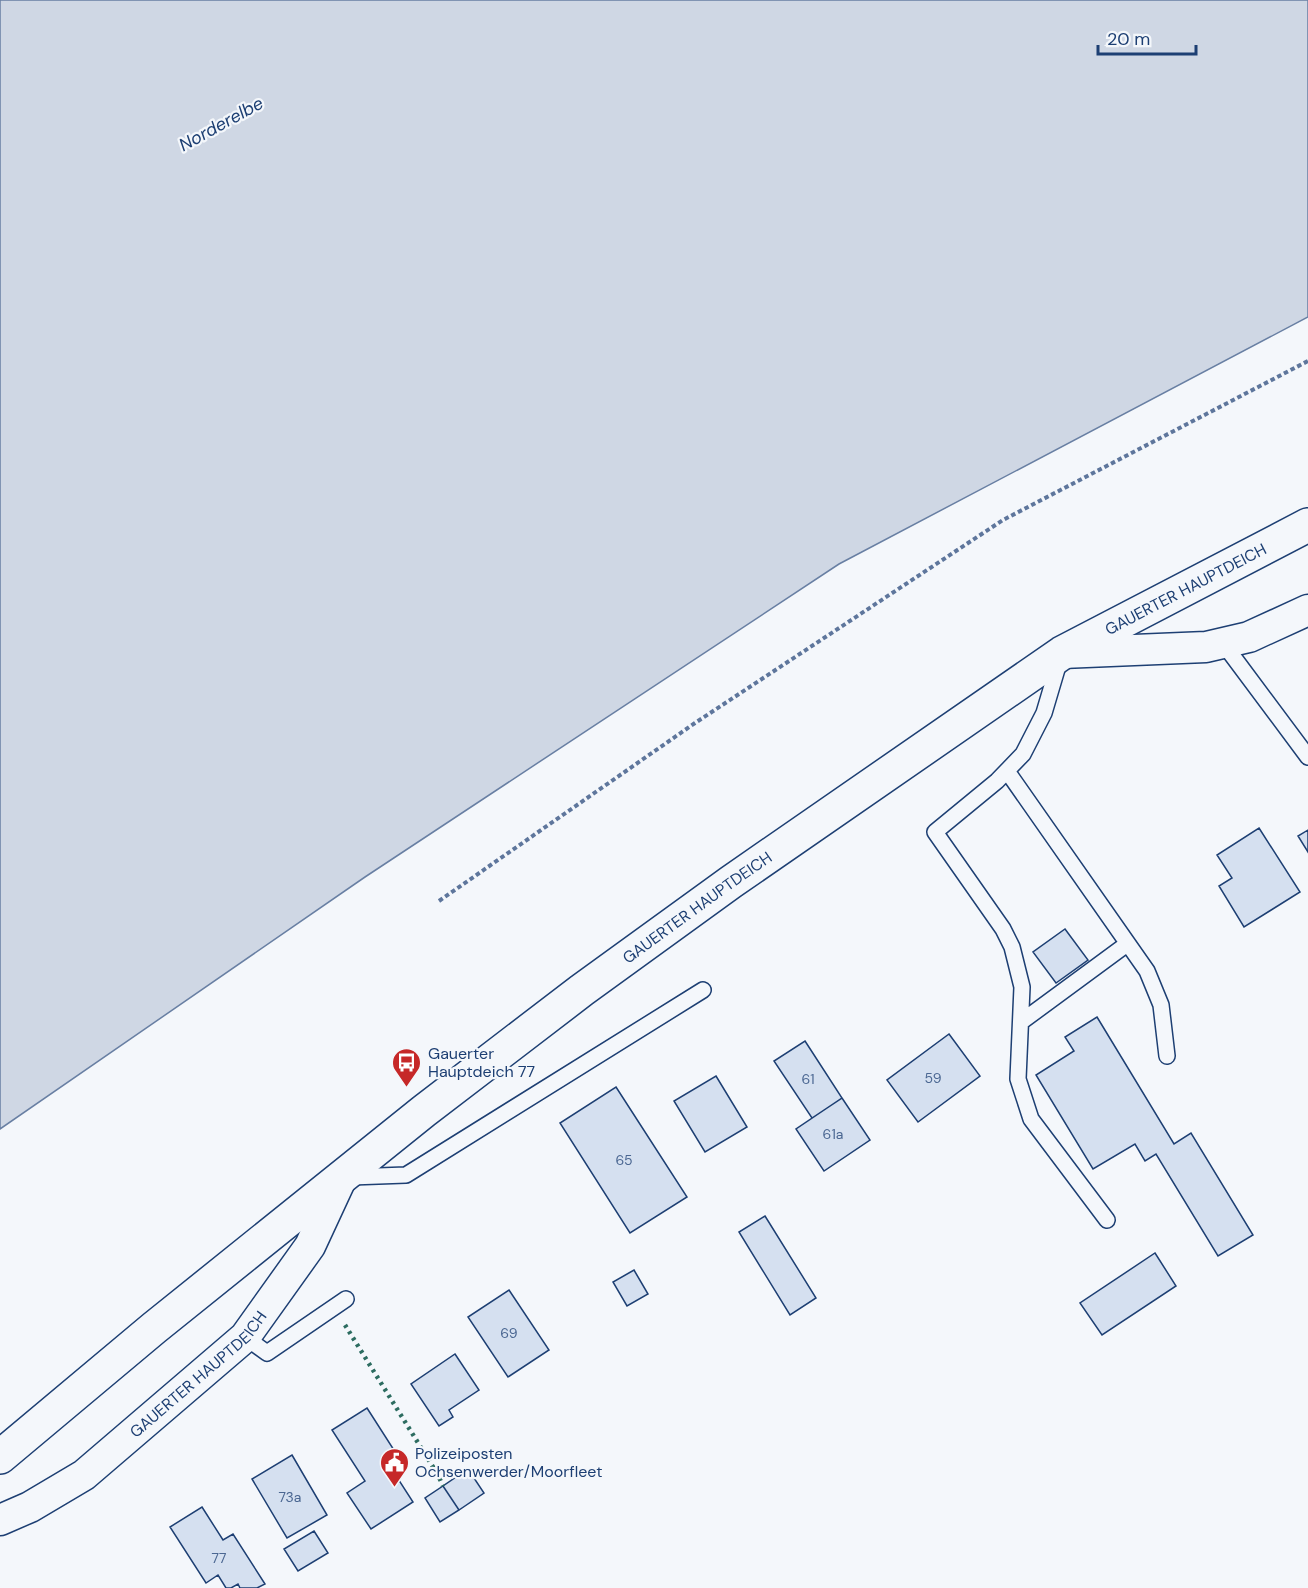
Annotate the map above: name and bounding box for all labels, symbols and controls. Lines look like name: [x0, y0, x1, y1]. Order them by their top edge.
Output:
scale bar: [1098, 18, 1196, 56]
text: 20 m: [1107, 27, 1150, 51]
water label: Norderelbe: [174, 91, 268, 157]
street label: GAUERTER HAUPTDEICH: [1101, 539, 1270, 640]
street label: GAUERTER HAUPTDEICH: [618, 847, 776, 968]
place label: Gauerter Hauptdeich 77: [428, 1043, 535, 1082]
bus stop icon: Gauerter Hauptdeich 77: [391, 1046, 423, 1088]
house number: 59: [925, 1069, 942, 1087]
house number: 61: [801, 1070, 815, 1088]
house number: 61a: [823, 1125, 843, 1143]
house number: 65: [615, 1151, 633, 1169]
street label: GAUERTER HAUPTDEICH: [125, 1307, 271, 1442]
house number: 69: [500, 1324, 518, 1342]
place label: Polizeiposten Ochsenwerder/Moorfleet: [415, 1443, 602, 1482]
public building icon: Polizeiposten Ochsenwerder/Moorfleet: [378, 1446, 410, 1488]
house number: 73a: [278, 1488, 302, 1506]
house number: 77: [212, 1549, 226, 1567]

